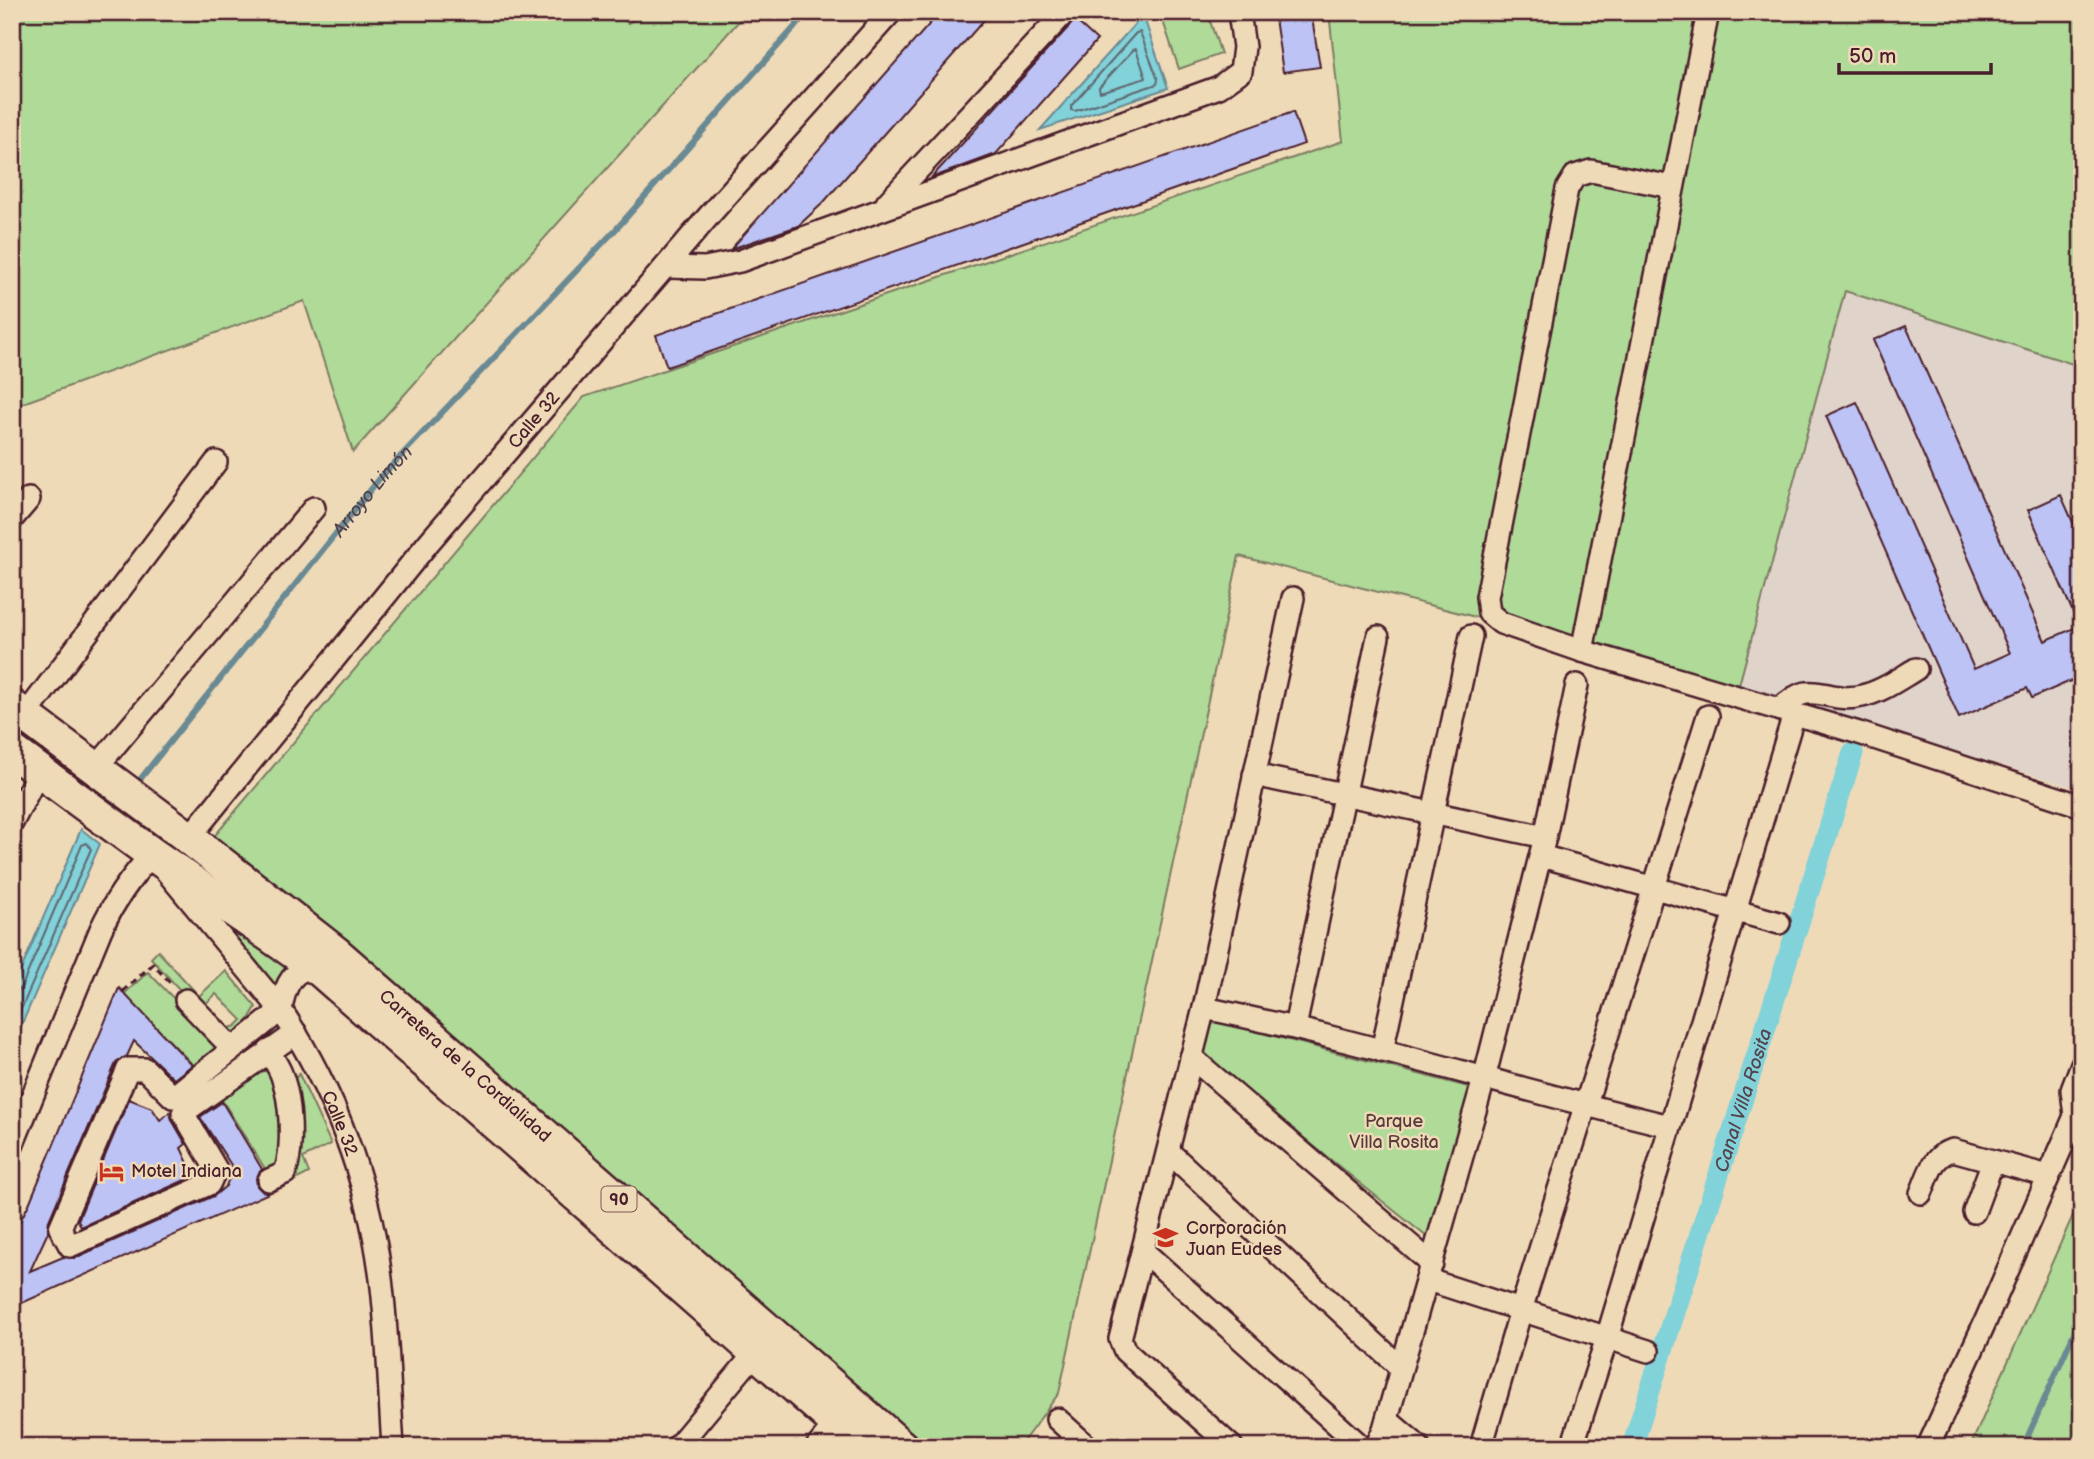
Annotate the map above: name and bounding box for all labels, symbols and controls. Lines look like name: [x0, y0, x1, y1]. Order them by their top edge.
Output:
scale bar: [1839, 32, 1991, 76]
text: 50 m: [1849, 44, 1896, 69]
street label: Calle 32: [504, 387, 565, 453]
water label: Arroyo Limón: [327, 441, 418, 543]
street label: Carretera de la Cordialidad: [375, 986, 555, 1147]
water label: Canal Villa Rosita: [1710, 1026, 1778, 1175]
street label: Calle 32: [317, 1088, 362, 1159]
park label: Parque Villa Rosita: [1349, 1111, 1439, 1153]
hotel icon: Motel Indiana: [97, 1157, 125, 1185]
place label: Motel Indiana: [131, 1161, 242, 1182]
road number: 90: [602, 1186, 636, 1212]
place label: Corporación Juan Eudes: [1186, 1218, 1287, 1260]
school or university icon: Corporación Juan Eudes: [1152, 1224, 1180, 1252]

